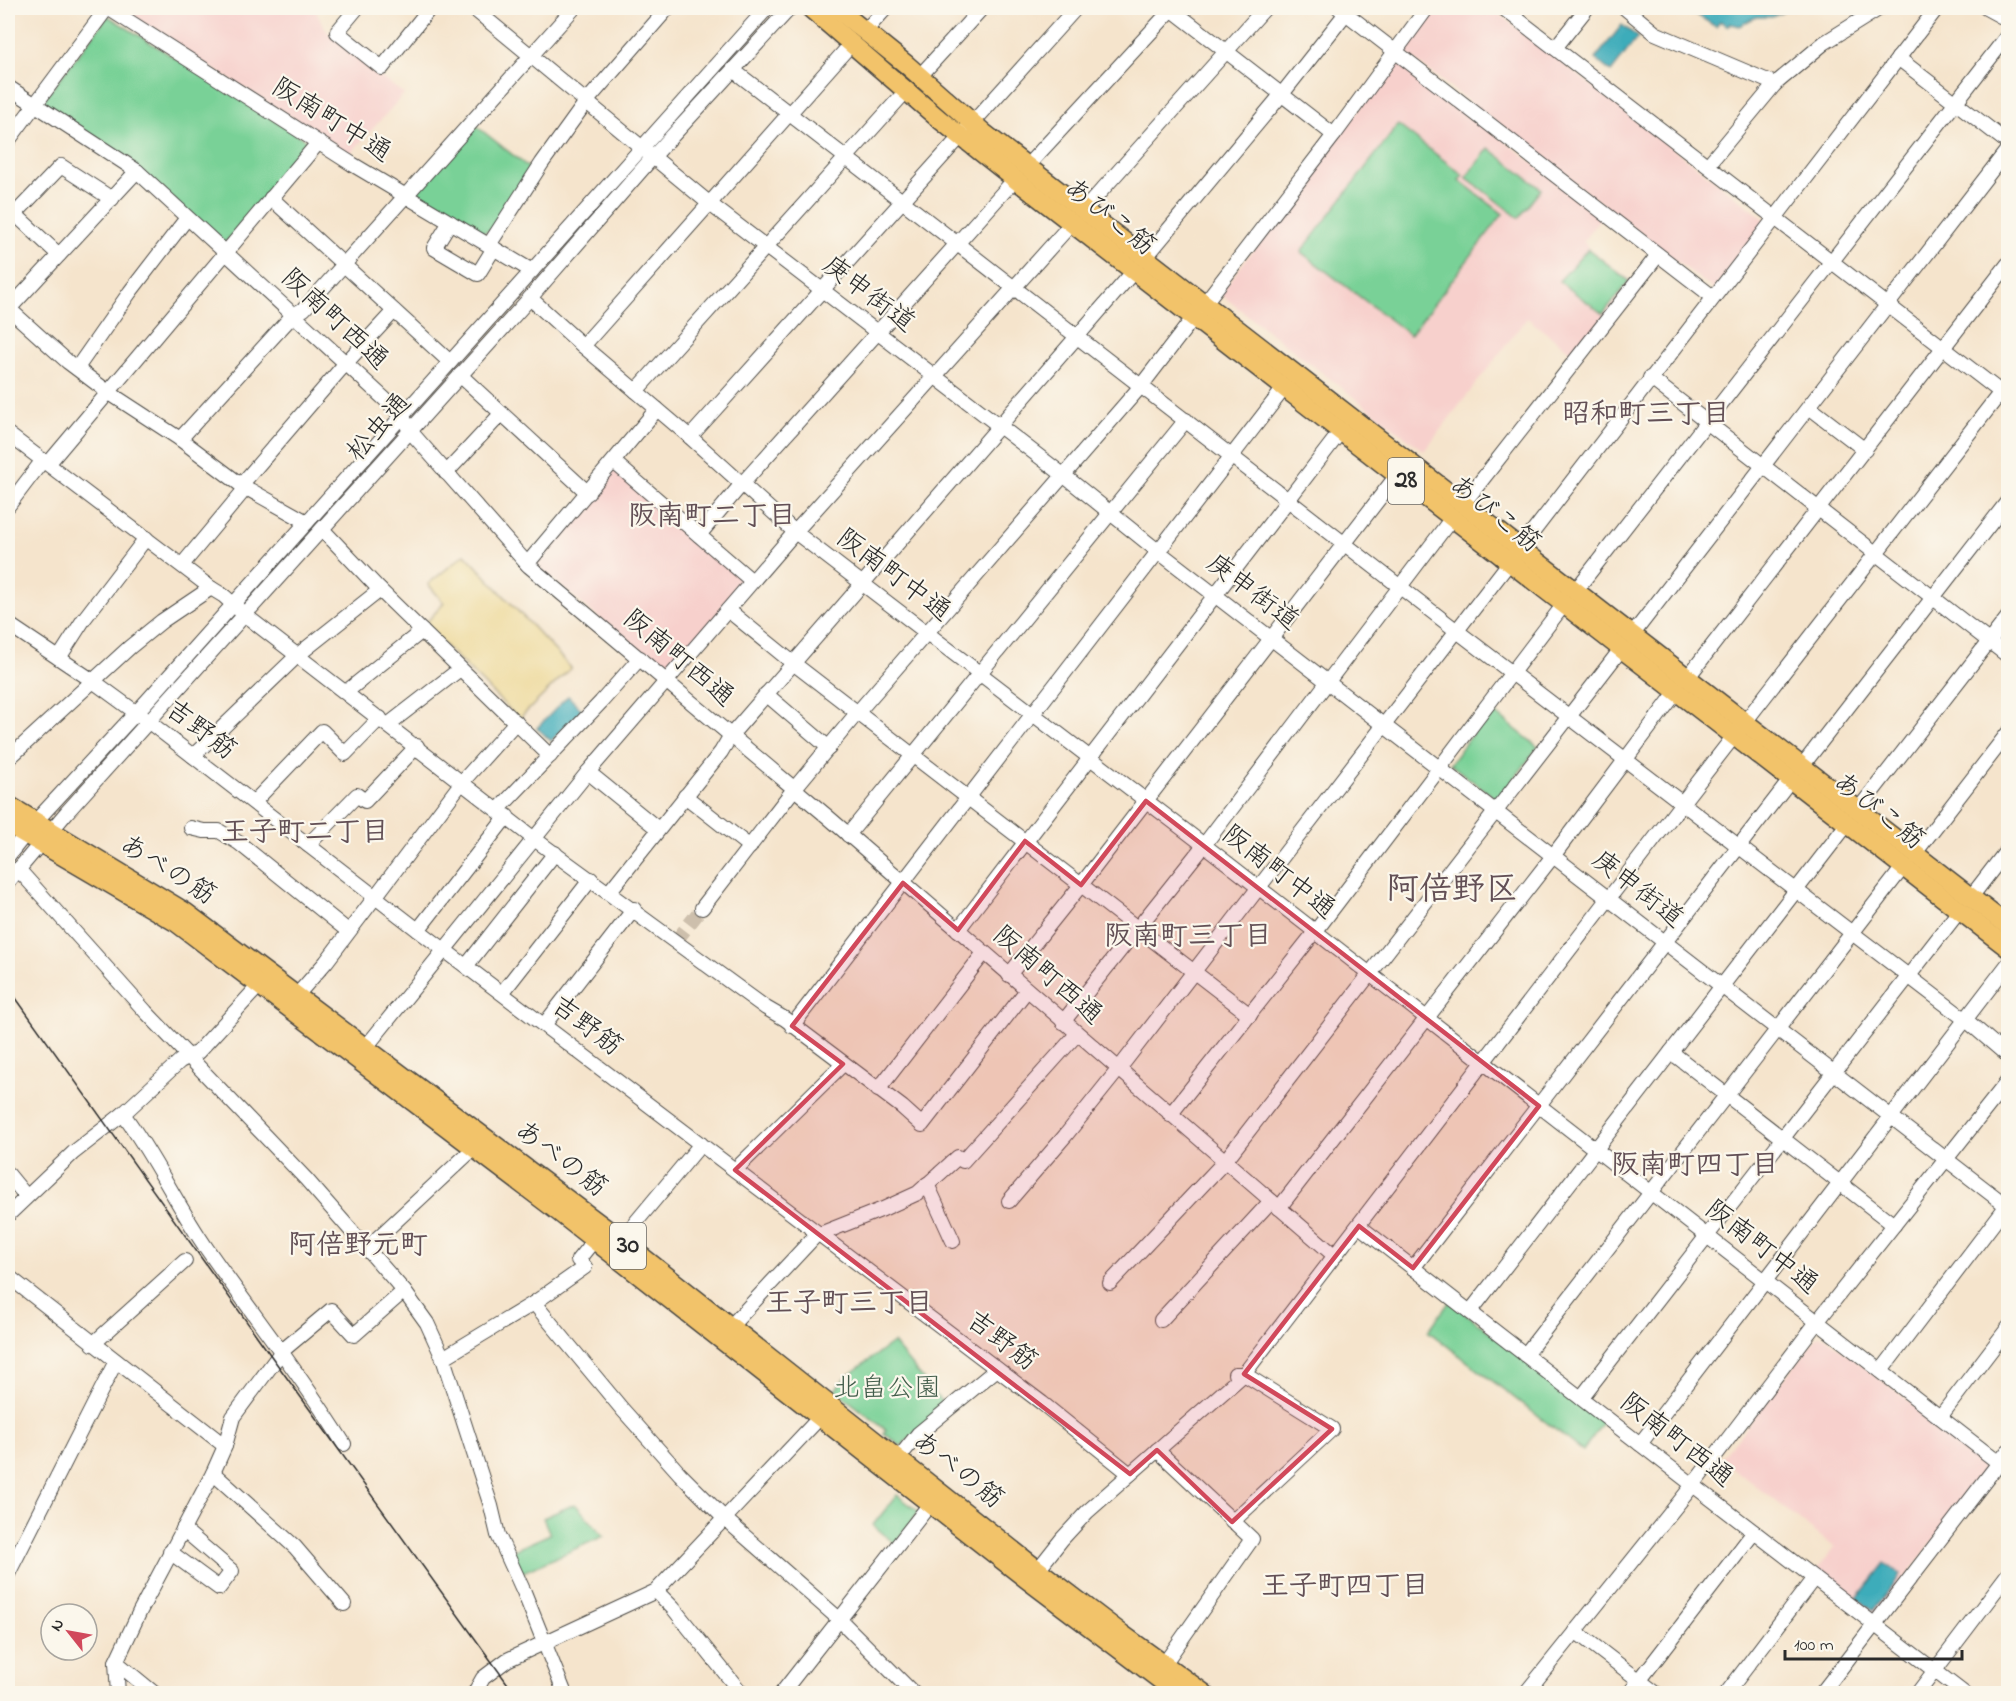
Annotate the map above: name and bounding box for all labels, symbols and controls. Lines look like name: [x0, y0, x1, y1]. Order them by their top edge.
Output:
street label: 阪南町中通: [263, 69, 399, 173]
street label: あびこ筋: [1054, 169, 1164, 267]
street label: 庚申街道: [813, 247, 923, 343]
street label: 阪南町西通: [271, 260, 397, 380]
street label: 松虫通: [338, 385, 422, 471]
district label: 昭和町三丁目: [1562, 395, 1730, 436]
road number: 28: [1388, 458, 1424, 504]
street label: あびこ筋: [1439, 466, 1549, 564]
district label: 阪南町二丁目: [628, 497, 796, 538]
street label: 阪南町中通: [827, 520, 959, 632]
street label: 庚申街道: [1197, 545, 1307, 641]
street label: 阪南町西通: [614, 601, 742, 717]
street label: 吉野筋: [156, 691, 244, 771]
street label: あびこ筋: [1823, 763, 1933, 861]
district label: 王子町二丁目: [221, 813, 389, 854]
street label: 阪南町中通: [1213, 816, 1343, 930]
street label: あべの筋: [111, 826, 223, 916]
street label: 庚申街道: [1582, 841, 1692, 939]
district label: 阿倍野区: [1386, 867, 1518, 915]
street label: 阪南町西通: [983, 917, 1111, 1035]
district label: 阪南町三丁目: [1104, 917, 1272, 958]
street label: 吉野筋: [542, 987, 630, 1067]
street label: あべの筋: [505, 1112, 615, 1208]
district label: 阪南町四丁目: [1611, 1146, 1779, 1187]
street label: 阪南町中通: [1696, 1191, 1826, 1305]
road number: 30: [610, 1223, 646, 1269]
district label: 阿倍野元町: [288, 1226, 428, 1267]
district label: 王子町三丁目: [765, 1284, 933, 1325]
street label: 吉野筋: [957, 1302, 1045, 1382]
park label: 北畠公園: [833, 1370, 941, 1409]
street label: 阪南町西通: [1611, 1384, 1741, 1498]
street label: あべの筋: [902, 1422, 1012, 1520]
district label: 王子町四丁目: [1261, 1567, 1429, 1608]
north arrow: [39, 1602, 99, 1662]
text: N: [45, 1614, 71, 1636]
scale bar: [1785, 1623, 1962, 1661]
text: 100 m: [1794, 1633, 1834, 1659]

